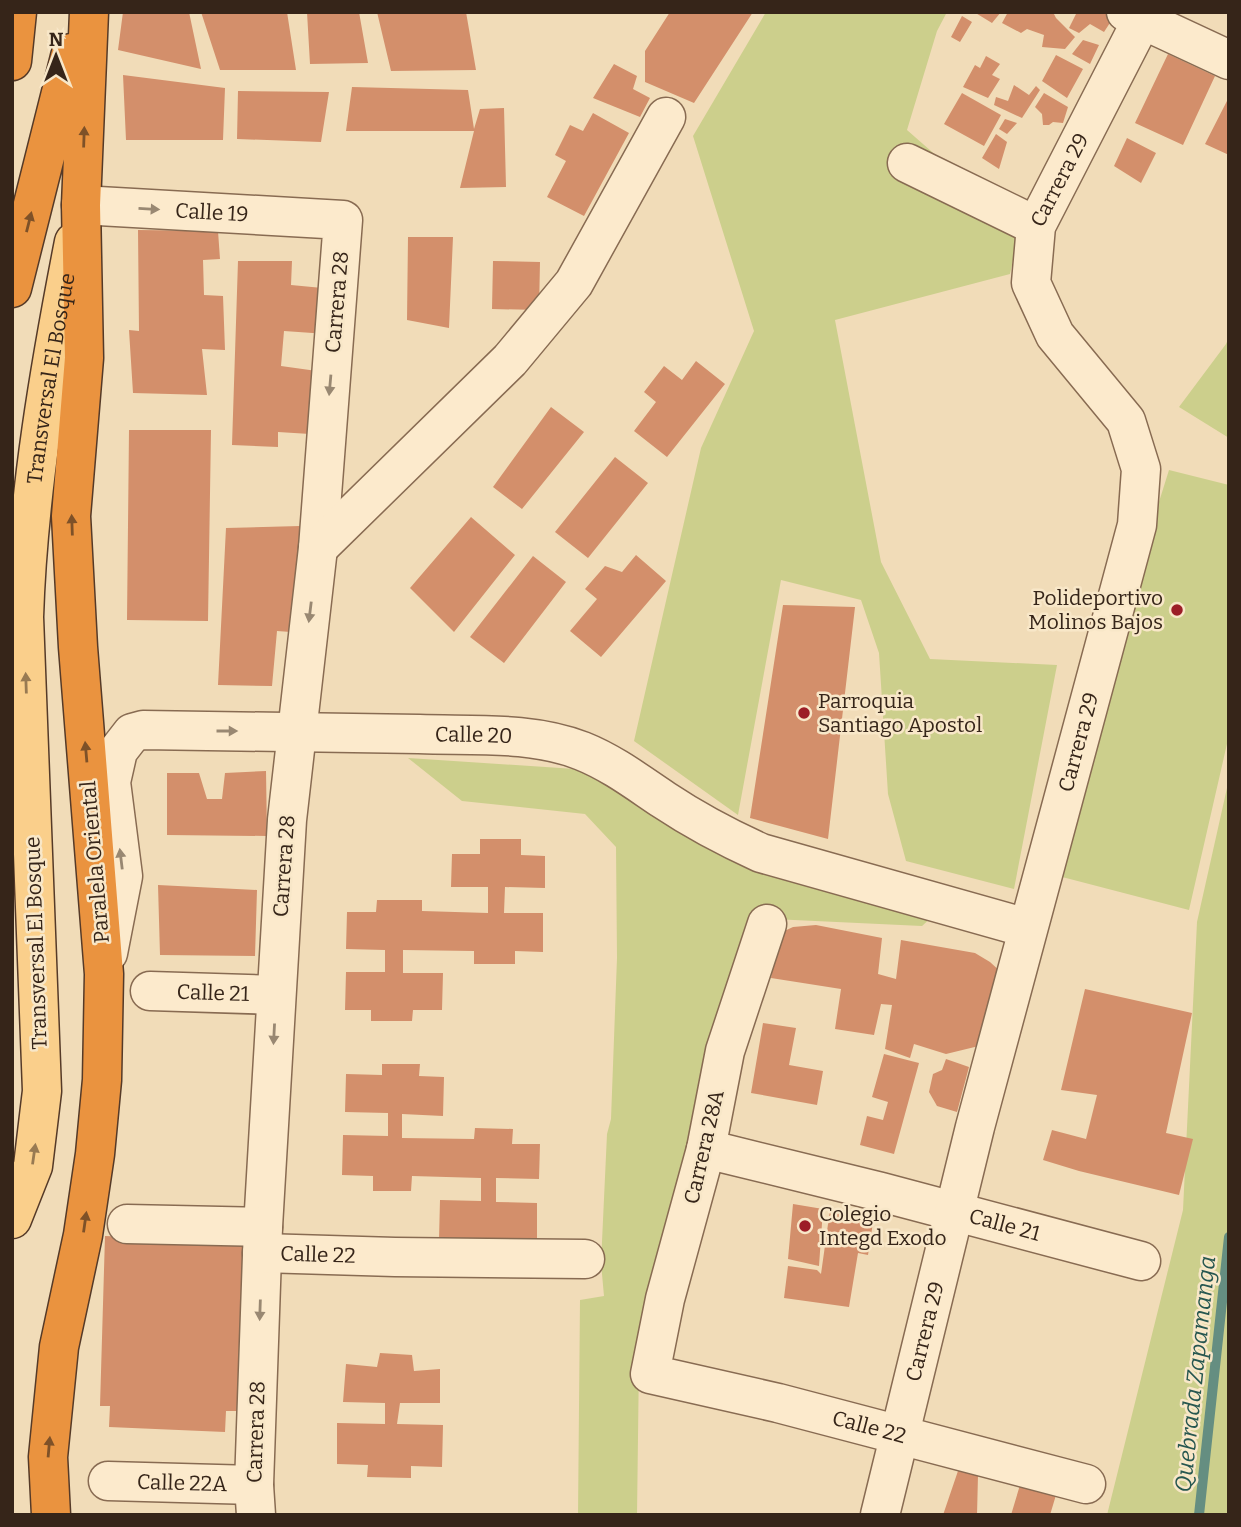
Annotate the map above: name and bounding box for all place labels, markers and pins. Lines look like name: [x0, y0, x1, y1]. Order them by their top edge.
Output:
place label: Polideportivo Molinos Bajos: [1028, 585, 1163, 635]
marker: Polideportivo Molinos Bajos: [1169, 602, 1185, 618]
place label: Parroquia Santiago Apostol: [818, 688, 982, 738]
marker: Parroquia Santiago Apostol: [796, 705, 812, 721]
place label: Colegio Integd Exodo: [819, 1201, 947, 1251]
marker: Colegio Integd Exodo: [797, 1218, 813, 1234]

